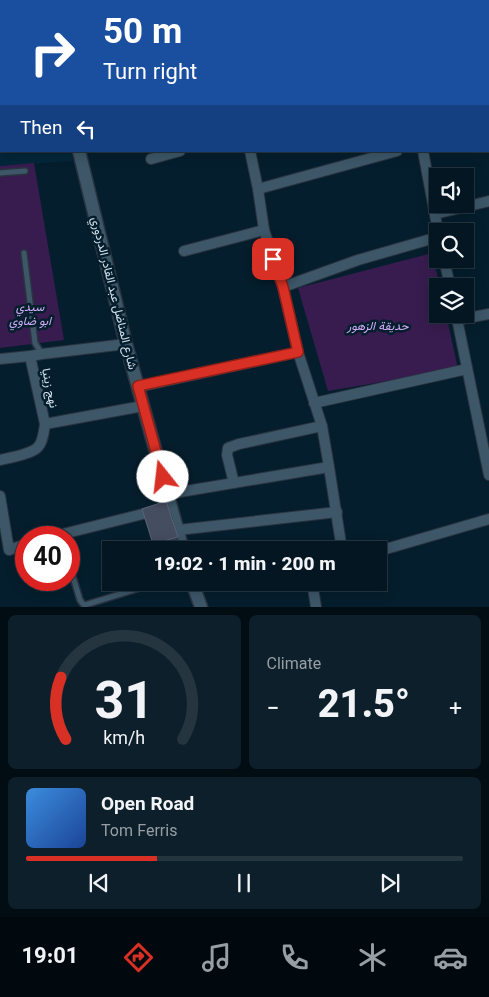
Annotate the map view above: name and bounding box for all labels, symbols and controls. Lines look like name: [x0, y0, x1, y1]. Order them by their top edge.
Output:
text: 50 m: [103, 7, 182, 62]
icon: right: [20, 20, 85, 85]
text: Turn right: [103, 56, 197, 91]
text: Then: [20, 115, 62, 144]
icon: left: [72, 115, 100, 143]
map controls: [429, 168, 474, 323]
button: sound: [429, 168, 474, 213]
street label: شارع المناضل عبد القادر الدردوري: [85, 215, 141, 372]
button: search: [429, 223, 474, 268]
pin: [252, 238, 294, 280]
icon: arrive: [259, 245, 287, 273]
button: layers: [429, 278, 474, 323]
park label: سيدي ابو ضاوي: [9, 299, 52, 331]
park label: حديقة الزهور: [346, 318, 410, 336]
street label: نهج زينيا: [36, 367, 62, 410]
position arrow: [136, 450, 188, 502]
speed limit sign: 40: [15, 526, 80, 591]
text: 19:02 · 1 min · 200 m: [153, 551, 336, 580]
text: Climate: [267, 653, 321, 678]
text: 31: [94, 665, 154, 746]
text: 21.5°: [318, 678, 410, 737]
text: −: [267, 686, 280, 730]
text: +: [448, 686, 463, 730]
text: km/h: [103, 726, 145, 754]
text: Open Road: [101, 791, 194, 820]
text: Tom Ferris: [101, 820, 177, 845]
icon: previous: [85, 869, 113, 897]
icon: pause: [230, 869, 258, 897]
icon: next: [376, 869, 404, 897]
text: 19:01: [21, 940, 78, 975]
icon: directions: [121, 940, 156, 975]
icon: music: [199, 940, 234, 975]
icon: phone: [277, 940, 312, 975]
icon: climate: [355, 940, 390, 975]
icon: car: [433, 940, 468, 975]

